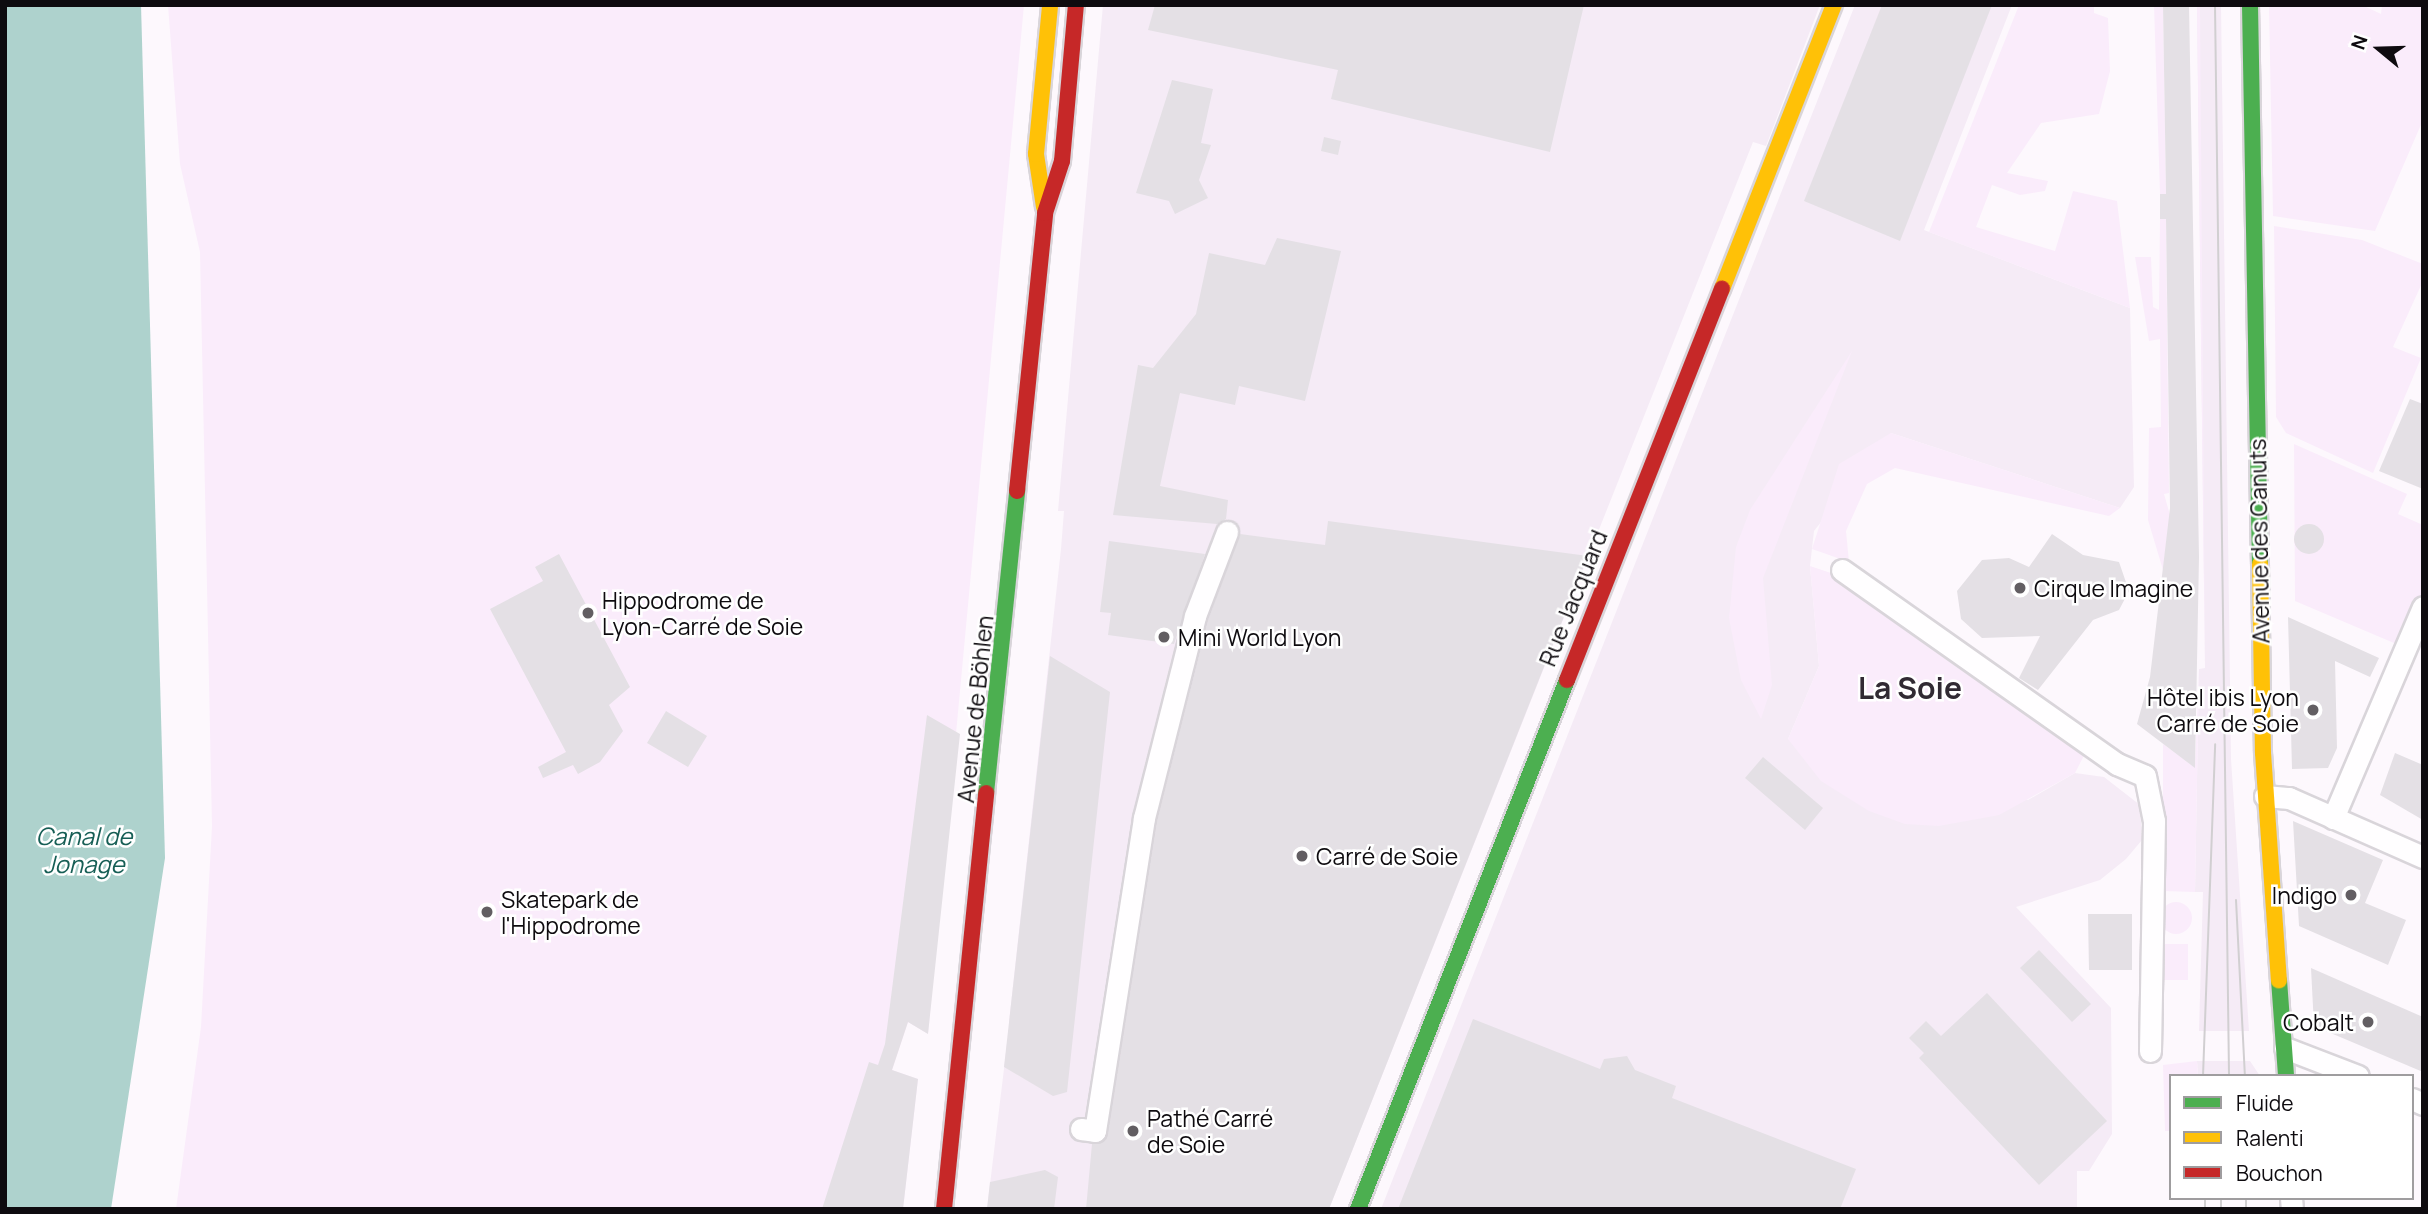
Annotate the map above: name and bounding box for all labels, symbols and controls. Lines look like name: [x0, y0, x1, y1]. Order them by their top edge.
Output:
north arrow: [2344, 14, 2414, 84]
text: N: [2345, 31, 2374, 53]
street label: Avenue des Canuts: [2243, 438, 2275, 644]
street label: Rue Jacquard: [1533, 526, 1613, 670]
place label: Cirque Imagine: [2034, 574, 2193, 602]
marker: Cirque Imagine: [2012, 580, 2028, 596]
place label: Hippodrome de Lyon-Carré de Soie: [602, 586, 803, 640]
marker: Hippodrome de Lyon-Carré de Soie: [580, 605, 596, 621]
street label: Avenue de Böhlen: [951, 614, 999, 804]
place label: Mini World Lyon: [1178, 623, 1341, 651]
marker: Mini World Lyon: [1156, 629, 1172, 645]
district label: La Soie: [1858, 670, 1962, 706]
place label: Hôtel ibis Lyon Carré de Soie: [2147, 683, 2299, 737]
marker: Hôtel ibis Lyon Carré de Soie: [2305, 702, 2321, 718]
water label: Canal de Jonage: [36, 822, 132, 878]
place label: Carré de Soie: [1316, 842, 1458, 870]
marker: Carré de Soie: [1294, 848, 1310, 864]
place label: Indigo: [2272, 881, 2337, 909]
place label: Skatepark de l'Hippodrome: [501, 885, 641, 939]
marker: Indigo: [2343, 887, 2359, 903]
marker: Skatepark de l'Hippodrome: [479, 904, 495, 920]
place label: Cobalt: [2283, 1008, 2354, 1036]
marker: Cobalt: [2360, 1014, 2376, 1030]
legend: [2169, 1074, 2414, 1200]
text: Fluide: [2236, 1089, 2294, 1117]
place label: Pathé Carré de Soie: [1147, 1104, 1273, 1158]
marker: Pathé Carré de Soie: [1125, 1123, 1141, 1139]
text: Ralenti: [2236, 1124, 2304, 1152]
text: Bouchon: [2236, 1159, 2323, 1187]

